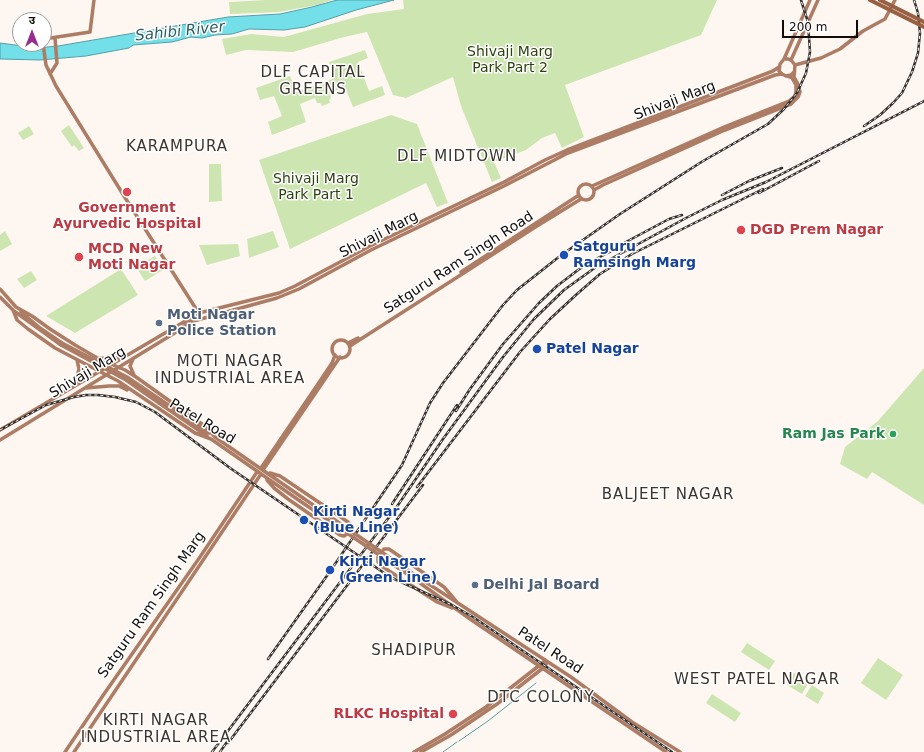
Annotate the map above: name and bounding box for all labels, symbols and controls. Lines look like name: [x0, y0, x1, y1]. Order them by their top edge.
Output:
north arrow: [12, 12, 52, 52]
scale bar: [784, 12, 860, 38]
text: उ: [29, 14, 35, 27]
water label: Sahibi River: [134, 18, 226, 46]
text: 200 m: [789, 20, 827, 34]
park label: Shivaji Marg Park Part 2: [467, 44, 553, 76]
district label: DLF CAPITAL GREENS: [260, 64, 366, 99]
street label: Shivaji Marg: [632, 78, 718, 124]
district label: KARAMPURA: [126, 138, 228, 156]
district label: DLF MIDTOWN: [397, 148, 517, 166]
park label: Shivaji Marg Park Part 1: [273, 171, 359, 204]
marker: Government Ayurvedic Hospital: [121, 186, 133, 198]
place label: Government Ayurvedic Hospital: [53, 200, 201, 232]
street label: Shivaji Marg: [337, 208, 421, 262]
street label: Satguru Ram Singh Road: [381, 208, 537, 318]
place label: DGD Prem Nagar: [750, 222, 883, 238]
marker: DGD Prem Nagar: [735, 224, 747, 236]
place label: Satguru Ramsingh Marg: [573, 239, 696, 272]
place label: MCD New Moti Nagar: [88, 241, 175, 274]
marker: Satguru Ramsingh Marg: [558, 249, 570, 261]
marker: MCD New Moti Nagar: [73, 251, 85, 263]
place label: Moti Nagar Police Station: [167, 307, 276, 340]
marker: Moti Nagar Police Station: [154, 318, 164, 328]
place label: Patel Nagar: [546, 341, 639, 357]
marker: Patel Nagar: [531, 343, 543, 355]
street label: Shivaji Marg: [47, 344, 129, 402]
district label: MOTI NAGAR INDUSTRIAL AREA: [155, 353, 305, 388]
street label: Patel Road: [166, 396, 238, 448]
place label: Ram Jas Park: [782, 426, 885, 442]
marker: Ram Jas Park: [888, 429, 898, 439]
district label: BALJEET NAGAR: [602, 486, 734, 504]
place label: Kirti Nagar (Blue Line): [313, 504, 399, 536]
marker: Kirti Nagar (Blue Line): [298, 514, 310, 526]
street label: Satguru Ram Singh Marg: [95, 529, 209, 681]
place label: Kirti Nagar (Green Line): [339, 554, 437, 586]
marker: Kirti Nagar (Green Line): [324, 564, 336, 576]
place label: Delhi Jal Board: [483, 577, 600, 593]
marker: Delhi Jal Board: [470, 580, 480, 590]
street label: Patel Road: [514, 624, 586, 678]
district label: SHADIPUR: [371, 642, 457, 660]
district label: WEST PATEL NAGAR: [674, 671, 840, 689]
district label: DTC COLONY: [487, 689, 595, 707]
place label: RLKC Hospital: [334, 706, 444, 722]
marker: RLKC Hospital: [447, 708, 459, 720]
district label: KIRTI NAGAR INDUSTRIAL AREA: [81, 712, 231, 747]

